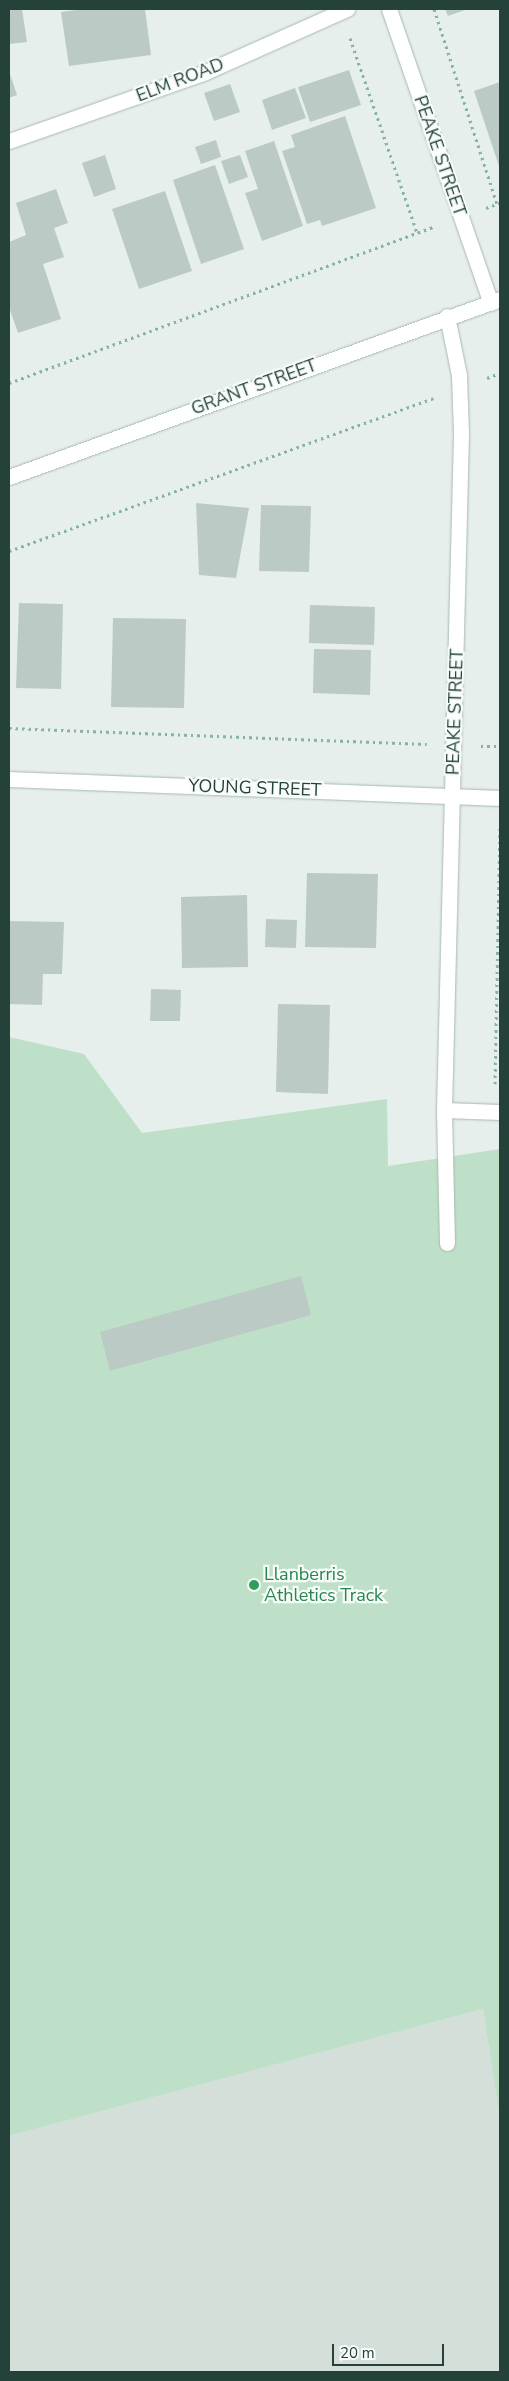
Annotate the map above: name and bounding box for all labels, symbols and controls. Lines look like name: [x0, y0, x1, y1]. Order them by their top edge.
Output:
street label: ELM ROAD: [133, 53, 227, 107]
street label: PEAKE STREET: [409, 93, 471, 219]
street label: GRANT STREET: [188, 354, 320, 420]
street label: PEAKE STREET: [442, 648, 468, 776]
street label: YOUNG STREET: [188, 775, 322, 801]
place label: Llanberris Athletics Track: [264, 1564, 383, 1606]
marker: Llanberris Athletics Track: [248, 1579, 260, 1591]
scale bar: [334, 2334, 446, 2366]
text: 20 m: [340, 2343, 375, 2363]

